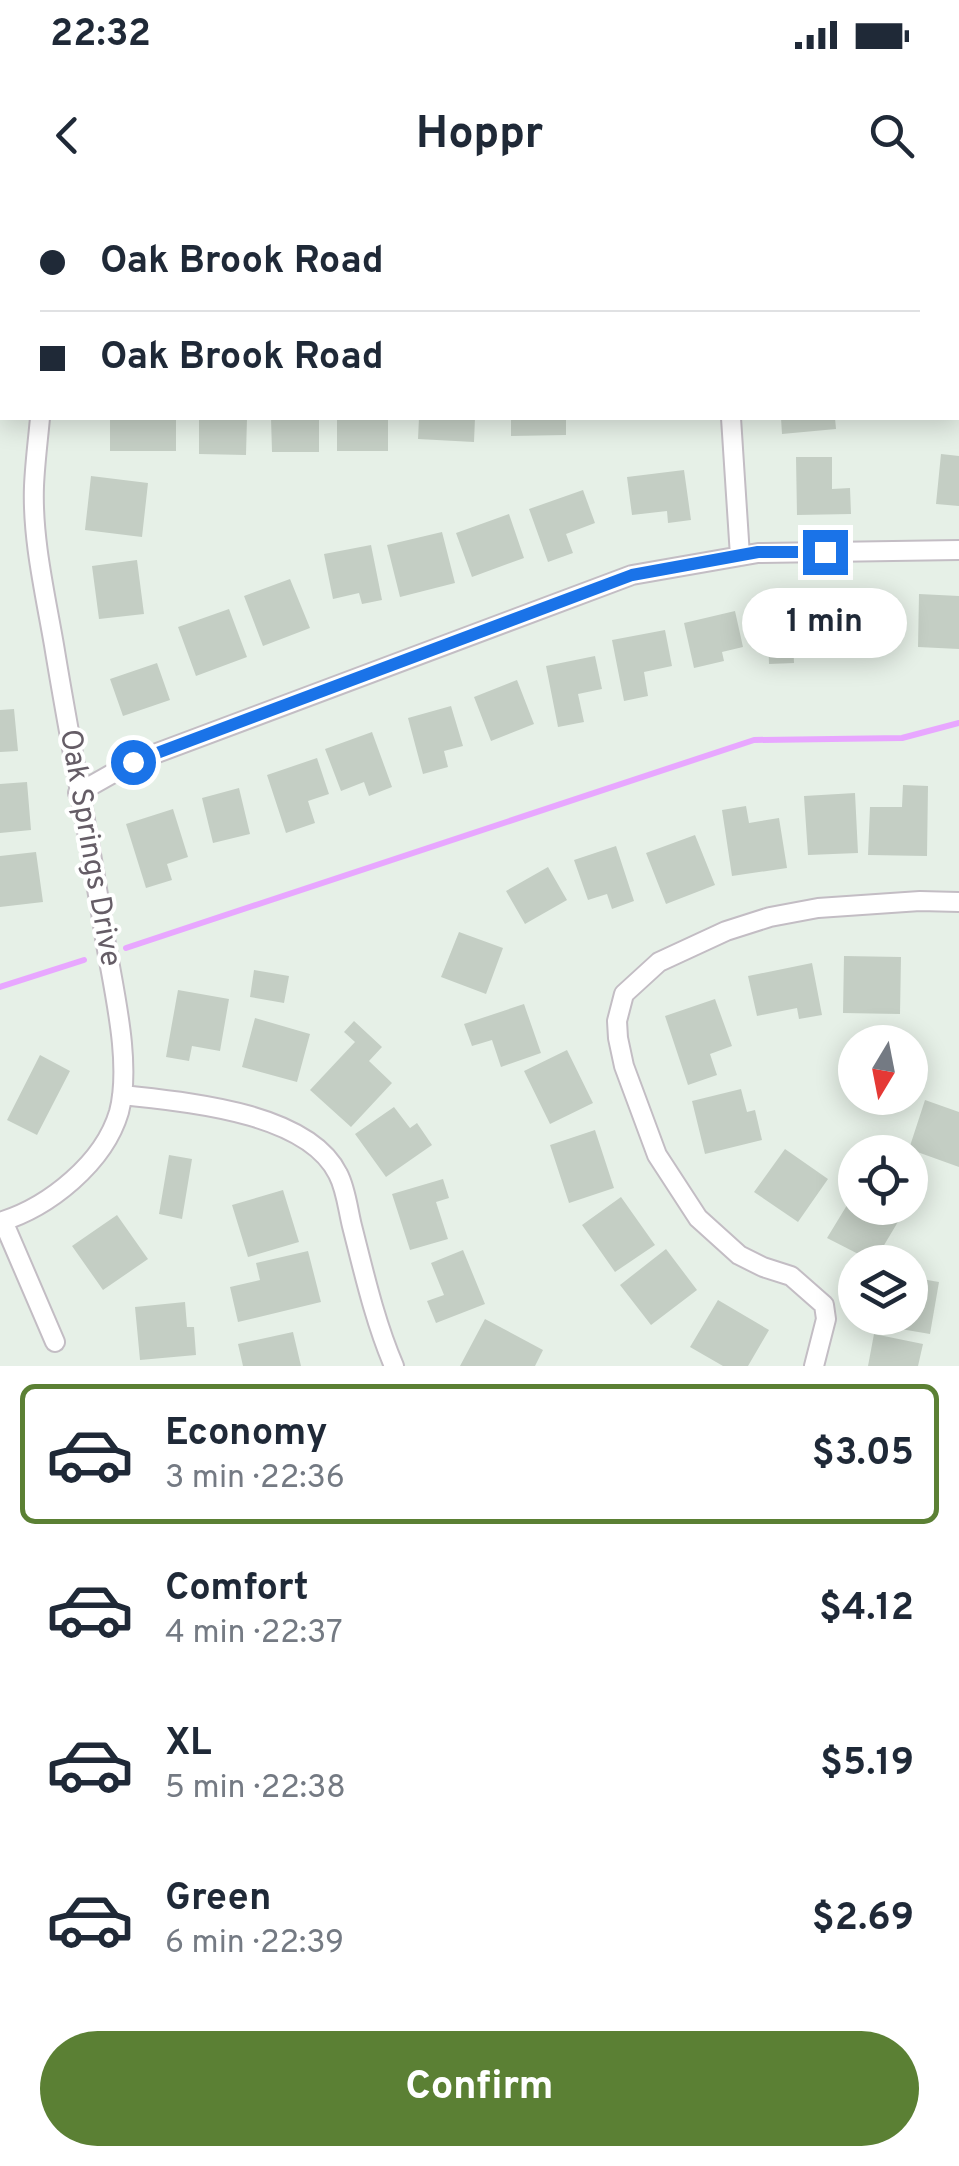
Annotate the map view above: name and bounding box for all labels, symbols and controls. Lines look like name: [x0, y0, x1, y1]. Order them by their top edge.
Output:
text: 22:32: [50, 11, 151, 60]
text: Hoppr: [416, 107, 543, 164]
icon: back: [40, 108, 95, 163]
icon: search: [864, 108, 919, 163]
text: Oak Brook Road: [100, 238, 384, 287]
text: Oak Brook Road: [100, 334, 384, 383]
route end: [803, 530, 848, 575]
callout: 1 min: [742, 587, 908, 657]
text: 1 min: [786, 603, 863, 643]
street label: Oak Springs Drive: [50, 726, 128, 970]
route start: [111, 740, 156, 785]
north arrow: [838, 1025, 928, 1115]
map controls: [838, 1025, 928, 1335]
button: locate: [838, 1135, 928, 1225]
button: layers: [838, 1245, 928, 1335]
icon: car: [45, 1409, 135, 1499]
text: Economy: [165, 1410, 327, 1459]
text: $3.05: [812, 1430, 914, 1479]
text: 3 min · 22:36: [165, 1459, 345, 1499]
icon: car: [45, 1564, 135, 1654]
text: Comfort: [165, 1565, 309, 1614]
text: $4.12: [819, 1585, 914, 1634]
text: 4 min · 22:37: [165, 1614, 343, 1654]
icon: car: [45, 1719, 135, 1809]
text: XL: [165, 1720, 212, 1769]
text: $5.19: [820, 1740, 914, 1789]
text: 5 min · 22:38: [165, 1769, 346, 1809]
icon: car: [45, 1874, 135, 1964]
text: Green: [165, 1875, 271, 1924]
text: $2.69: [812, 1895, 914, 1944]
text: 6 min · 22:39: [165, 1924, 344, 1964]
button: Confirm: [40, 2031, 919, 2146]

